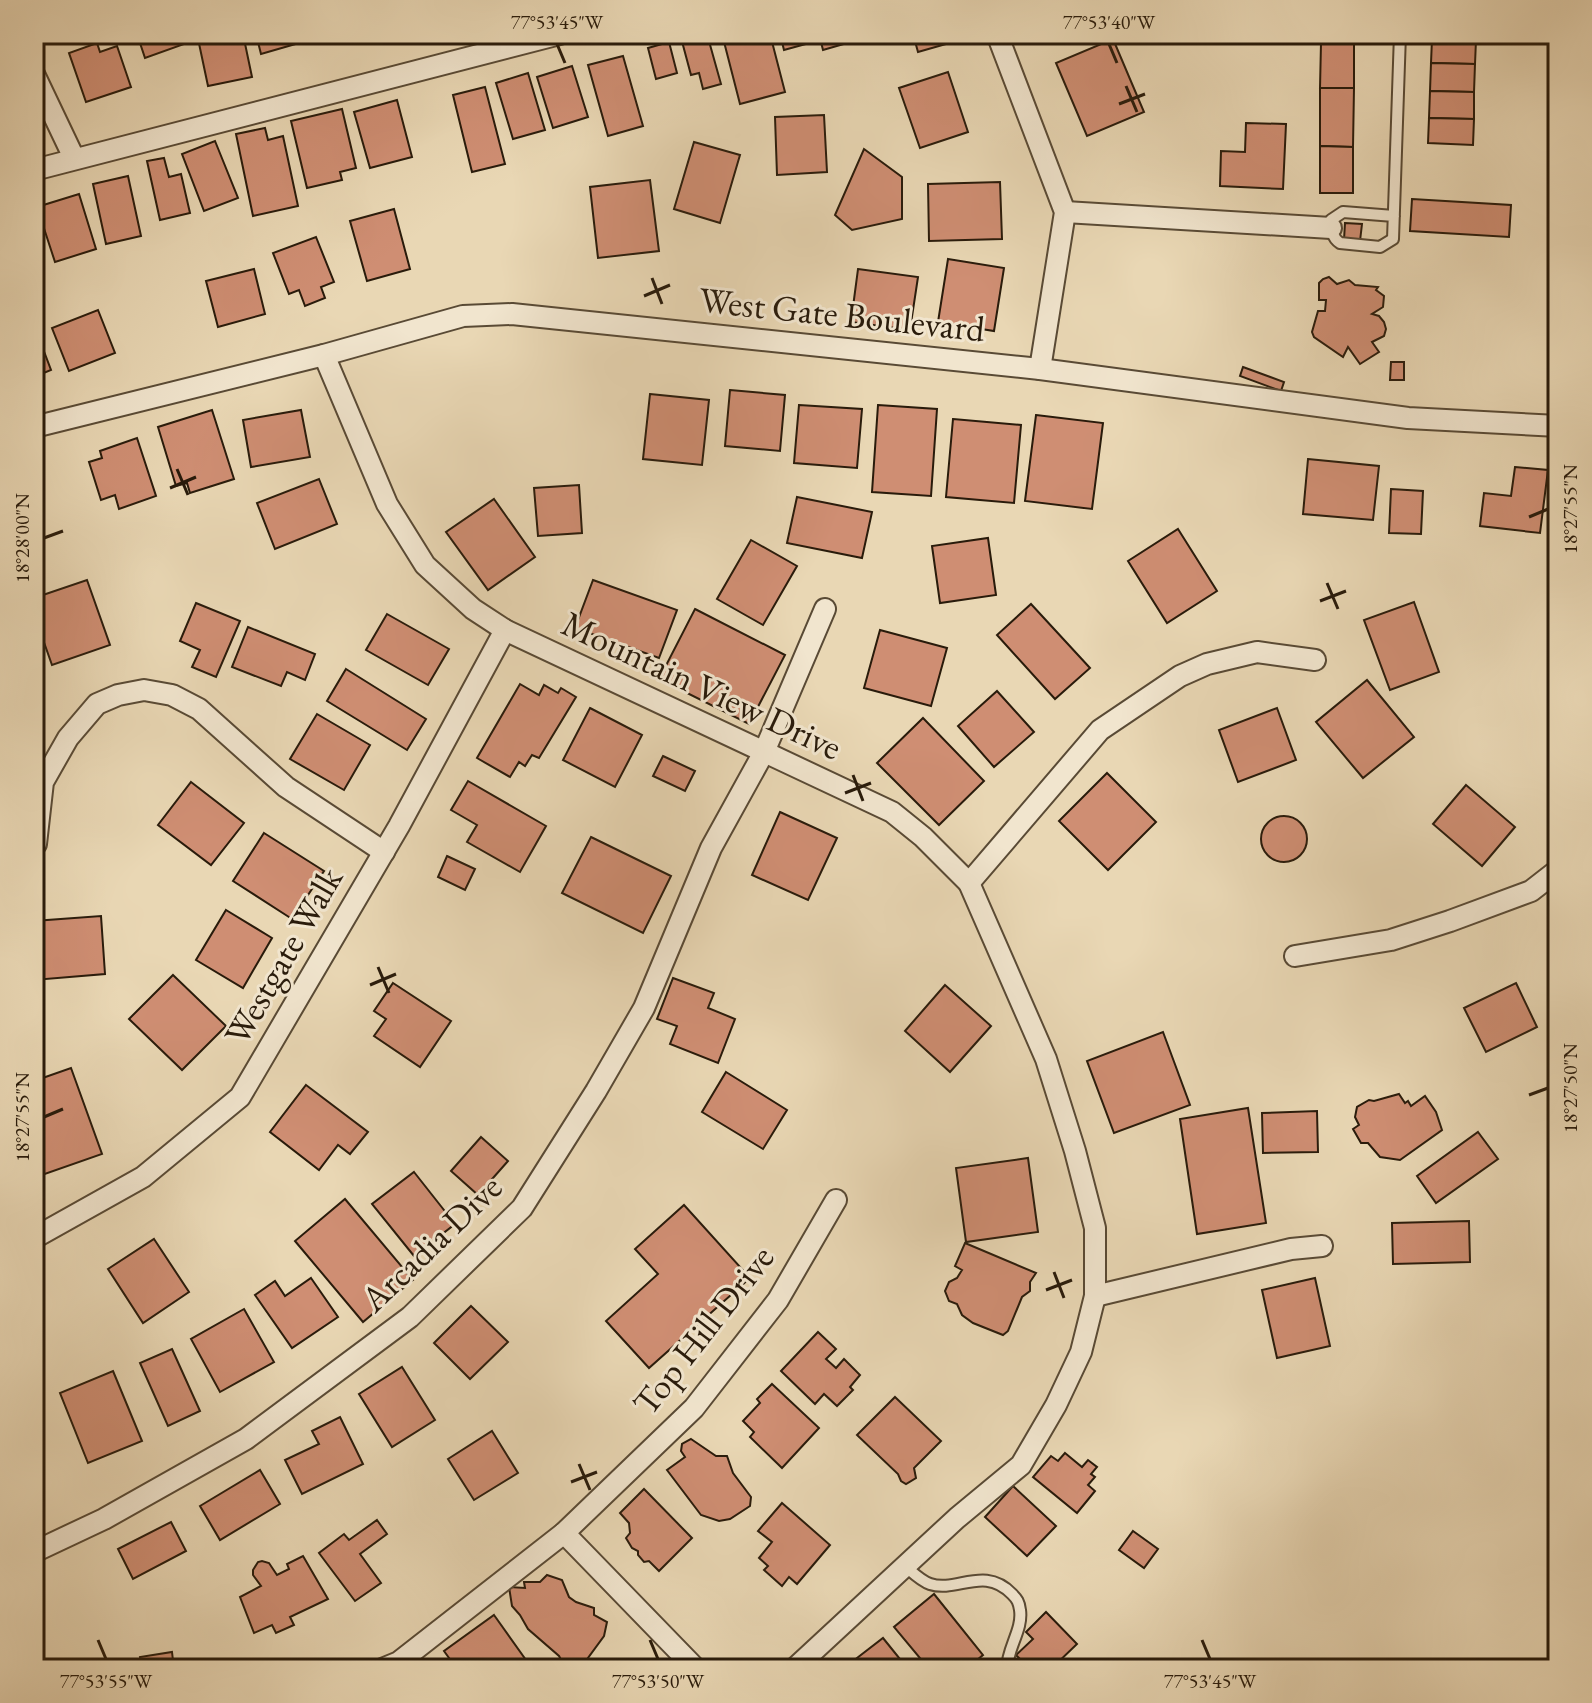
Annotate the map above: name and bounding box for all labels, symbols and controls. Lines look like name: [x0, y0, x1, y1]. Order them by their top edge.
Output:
text: 77°53'45"W: [511, 9, 604, 35]
text: 77°53'40"W: [1063, 9, 1156, 35]
street label: West Gate Boulevard: [697, 276, 988, 352]
text: 18°27'55"N: [1557, 464, 1583, 554]
text: 18°28'00"N: [9, 493, 35, 583]
street label: Mountain View Drive: [555, 600, 849, 770]
street label: Westgate Walk: [213, 857, 353, 1054]
text: 18°27'50"N: [1557, 1043, 1583, 1133]
text: 18°27'55"N: [9, 1072, 35, 1162]
street label: Arcadia Dive: [350, 1164, 512, 1323]
street label: Top Hill Drive: [622, 1235, 784, 1425]
text: 77°53'55"W: [60, 1668, 153, 1694]
text: 77°53'50"W: [612, 1668, 705, 1694]
text: 77°53'45"W: [1164, 1668, 1257, 1694]

